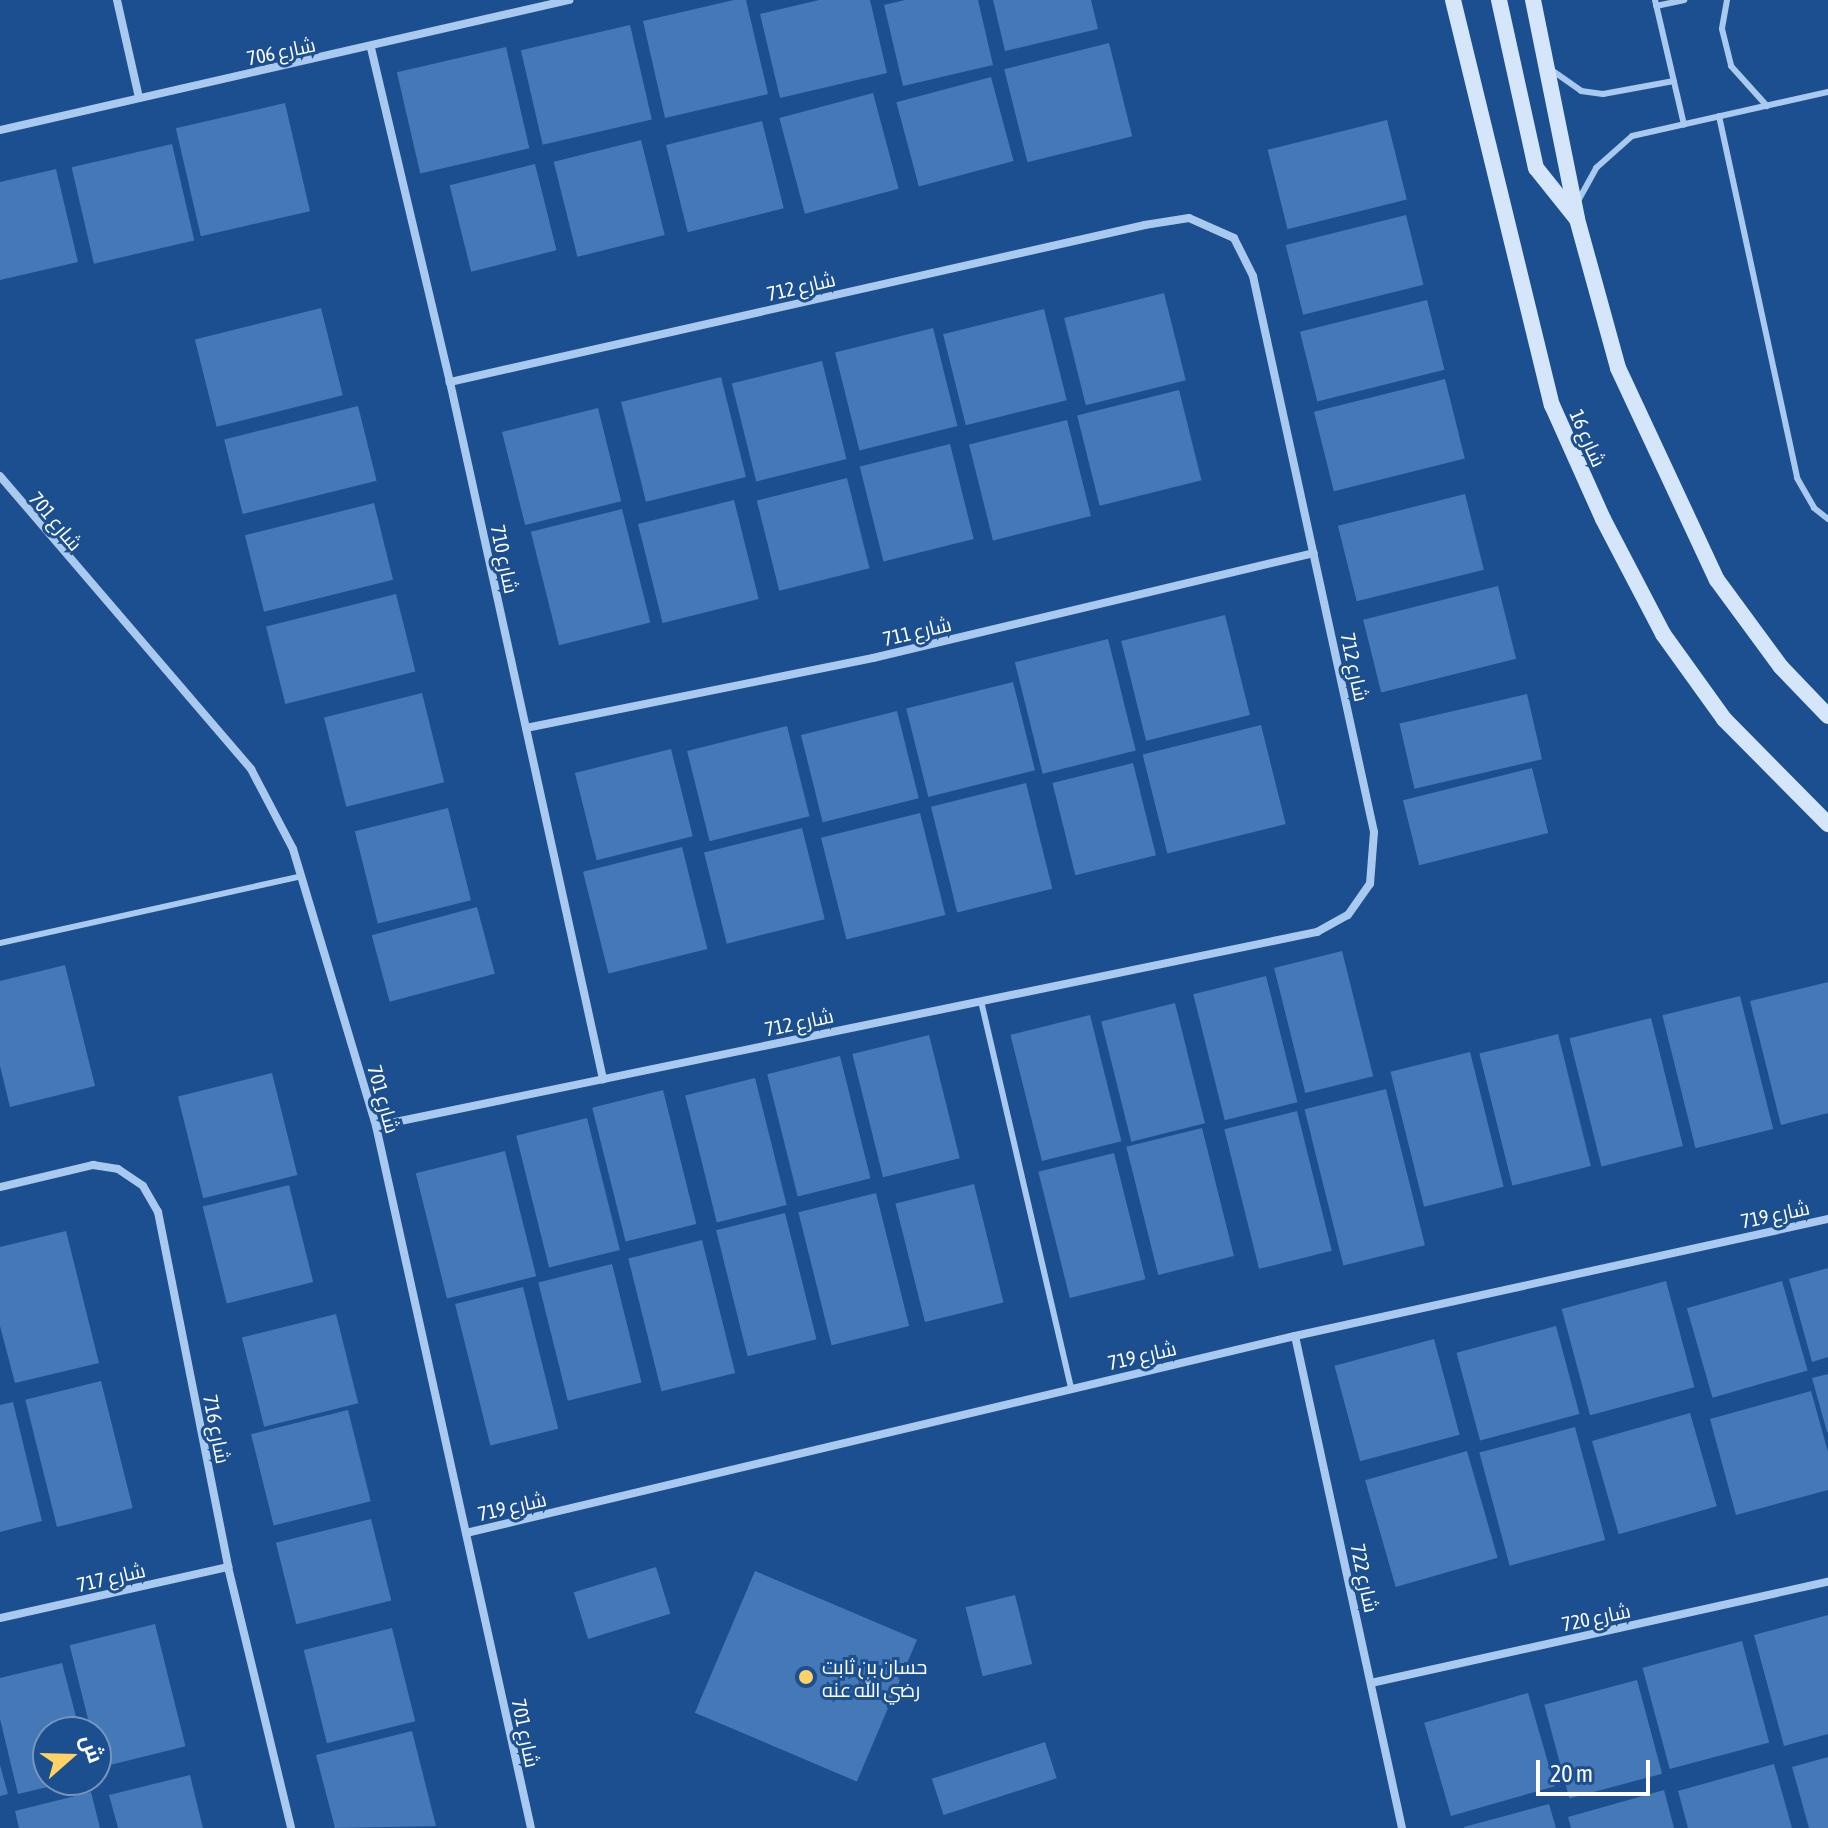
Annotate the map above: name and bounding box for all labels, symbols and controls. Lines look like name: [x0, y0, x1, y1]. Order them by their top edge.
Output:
street label: شارع 706: [244, 32, 318, 70]
street label: شارع 712: [764, 266, 838, 306]
street label: شارع 16: [1565, 406, 1611, 470]
street label: شارع 701: [24, 487, 88, 555]
street label: شارع 710: [486, 522, 524, 596]
street label: شارع 711: [880, 611, 954, 651]
street label: شارع 712: [1336, 630, 1374, 704]
street label: شارع 712: [762, 1003, 836, 1041]
street label: شارع 701: [363, 1062, 405, 1136]
street label: شارع 719: [1738, 1195, 1812, 1233]
street label: شارع 719: [1105, 1335, 1179, 1375]
street label: شارع 716: [199, 1393, 235, 1465]
street label: شارع 719: [475, 1486, 549, 1526]
street label: شارع 722: [1346, 1541, 1384, 1615]
street label: شارع 717: [74, 1557, 148, 1597]
street label: شارع 720: [1559, 1598, 1633, 1636]
place label: حسان بن ثابت رضي الله عنه: [822, 1654, 927, 1701]
marker: حسان بن ثابت رضي الله عنه: [797, 1668, 815, 1686]
street label: شارع 701: [507, 1696, 545, 1770]
north arrow: [32, 1716, 112, 1796]
text: ش: [76, 1731, 110, 1766]
scale bar: [1540, 1744, 1654, 1794]
text: 20 m: [1550, 1760, 1593, 1787]

